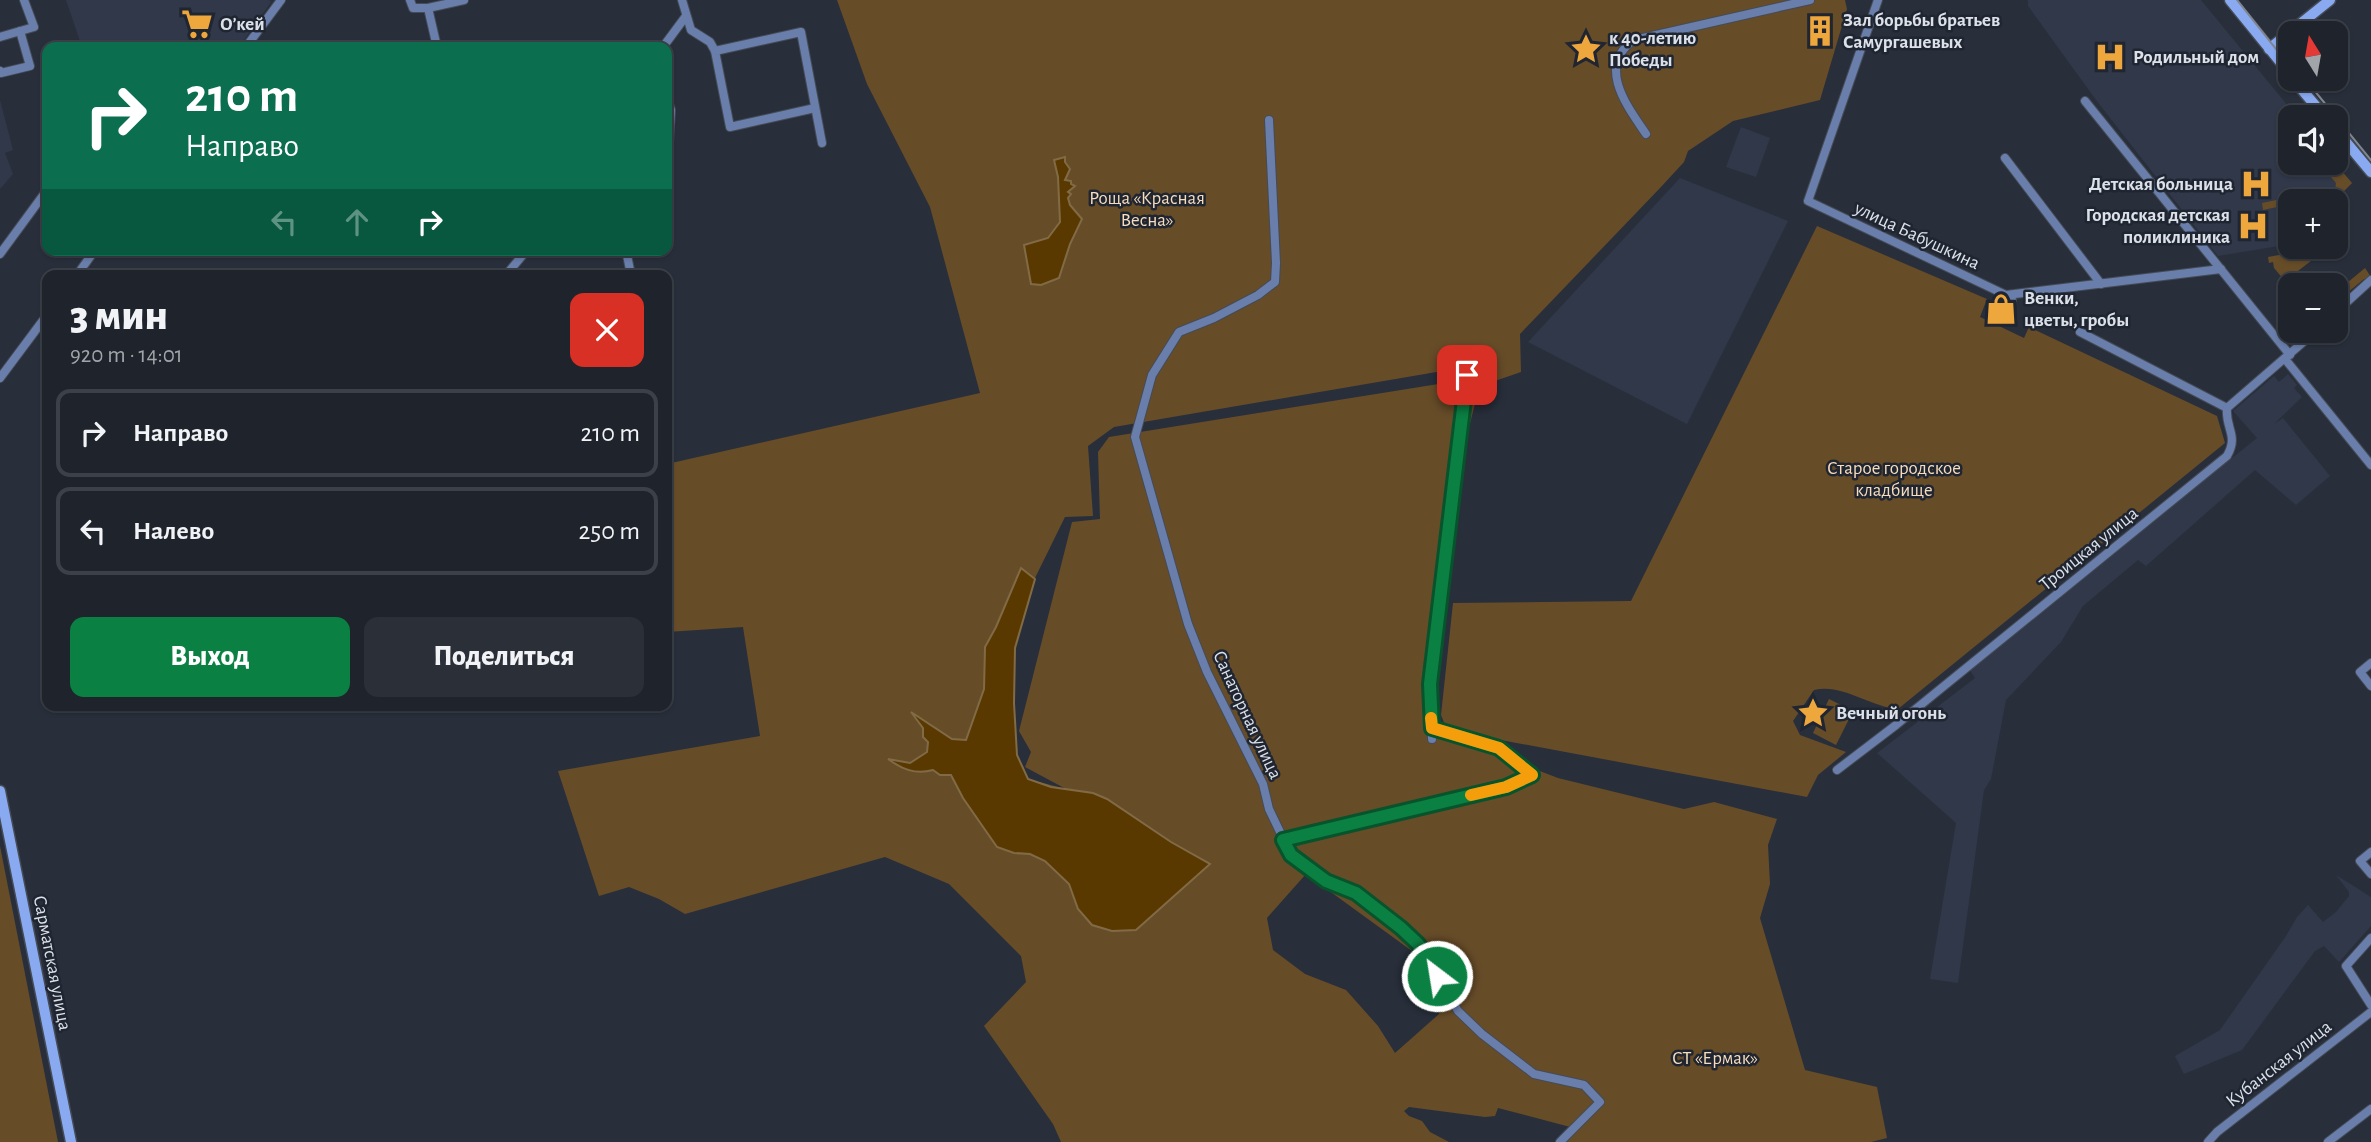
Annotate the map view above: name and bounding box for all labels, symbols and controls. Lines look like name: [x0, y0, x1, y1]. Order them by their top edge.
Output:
supermarket icon: О’кей: [180, 7, 214, 41]
place label: Зал борьбы братьев Самургашевых: [1843, 11, 2000, 52]
building icon: Зал борьбы братьев Самургашевых: [1803, 14, 1837, 48]
place label: О’кей: [220, 15, 265, 34]
north arrow: [2278, 21, 2348, 91]
map controls: [2278, 21, 2348, 343]
place label: к 40-летию Победы: [1609, 29, 1696, 70]
place icon: к 40-летию Победы: [1569, 32, 1603, 66]
hospital icon: Родильный дом: [2093, 40, 2127, 74]
place label: Родильный дом: [2133, 48, 2259, 67]
icon: right: [70, 70, 161, 161]
text: 210 m: [185, 72, 298, 121]
button: sound: [2278, 105, 2348, 175]
text: Направо: [185, 130, 299, 162]
hospital icon: Детская больница: [2239, 167, 2273, 201]
place label: Детская больница: [2089, 175, 2233, 194]
park label: Роща «Красная Весна»: [1089, 189, 1205, 230]
button: +: [2278, 189, 2348, 259]
street label: улица Бабушкина: [1851, 198, 1983, 273]
icon: left: [265, 203, 303, 241]
icon: ahead: [338, 203, 376, 241]
icon: right: [411, 203, 449, 241]
place label: Городская детская поликлиника: [2086, 206, 2230, 247]
hospital icon: Городская детская поликлиника: [2236, 209, 2270, 243]
button: −: [2278, 273, 2348, 343]
place label: Венки, цветы, гробы: [2024, 289, 2129, 330]
shop icon: Венки, цветы, гробы: [1984, 292, 2018, 326]
button: close: [570, 293, 644, 367]
text: 3 мин: [70, 295, 168, 337]
text: 920 m · 14:01: [70, 344, 183, 367]
pin: [1437, 345, 1497, 405]
icon: arrive: [1448, 356, 1486, 394]
icon: right: [74, 414, 112, 452]
text: Направо: [133, 420, 228, 446]
text: 210 m: [580, 420, 640, 446]
park label: Старое городское кладбище: [1827, 459, 1961, 500]
street label: Троицкая улица: [2036, 504, 2142, 594]
icon: left: [74, 512, 112, 550]
text: Налево: [133, 518, 214, 544]
text: 250 m: [578, 518, 640, 544]
button: Выход: [70, 617, 350, 697]
button: Поделиться: [364, 617, 644, 697]
street label: Санаторная улица: [1209, 648, 1285, 782]
place icon: Вечный огонь: [1796, 696, 1830, 730]
place label: Вечный огонь: [1836, 704, 1946, 723]
street label: Сарматская улица: [30, 894, 74, 1032]
position arrow: [1400, 939, 1474, 1013]
street label: Кубанская улица: [2223, 1017, 2336, 1111]
park label: СТ «Ермак»: [1672, 1049, 1758, 1068]

